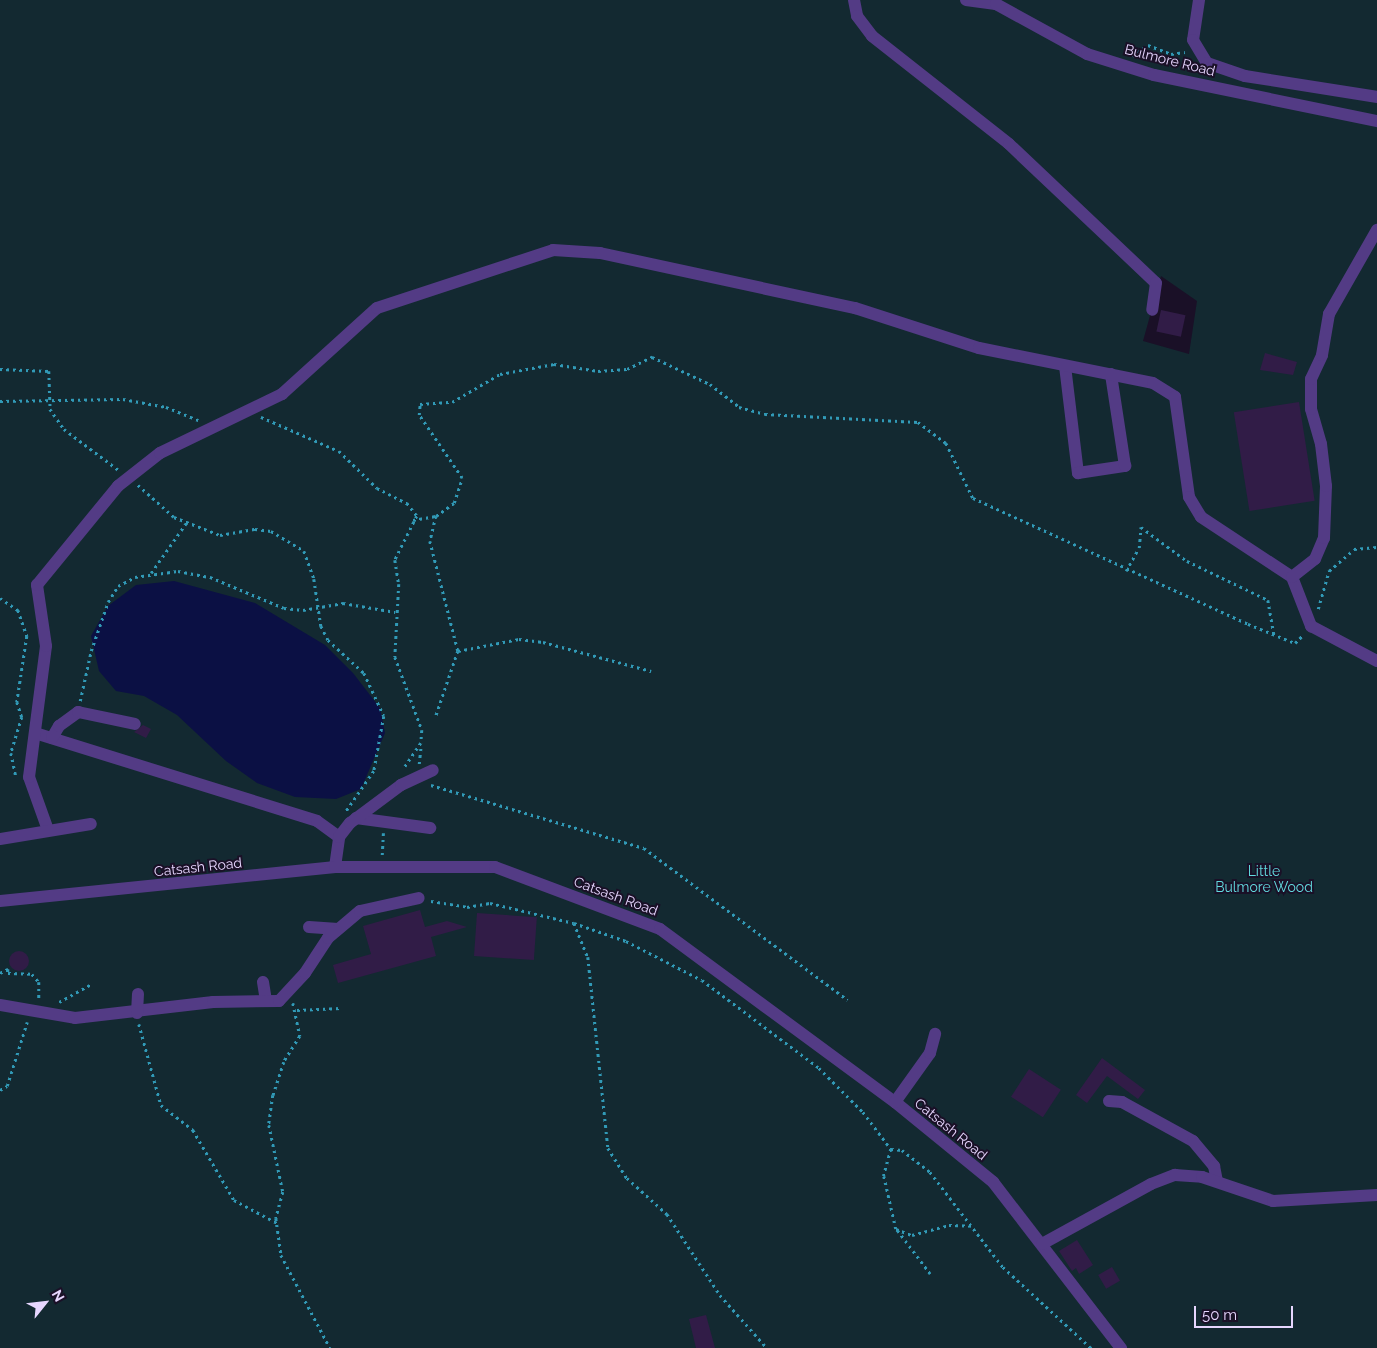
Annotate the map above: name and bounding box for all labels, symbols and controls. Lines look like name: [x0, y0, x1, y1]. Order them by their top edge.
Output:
street label: Bulmore Road: [1123, 41, 1217, 79]
street label: Catsash Road: [153, 854, 243, 880]
park label: Little Bulmore Wood: [1215, 863, 1313, 896]
street label: Catsash Road: [572, 873, 660, 919]
street label: Catsash Road: [911, 1095, 991, 1163]
north arrow: [20, 1278, 70, 1328]
text: N: [49, 1287, 68, 1304]
scale bar: [1197, 1296, 1296, 1328]
text: 50 m: [1202, 1306, 1237, 1324]

